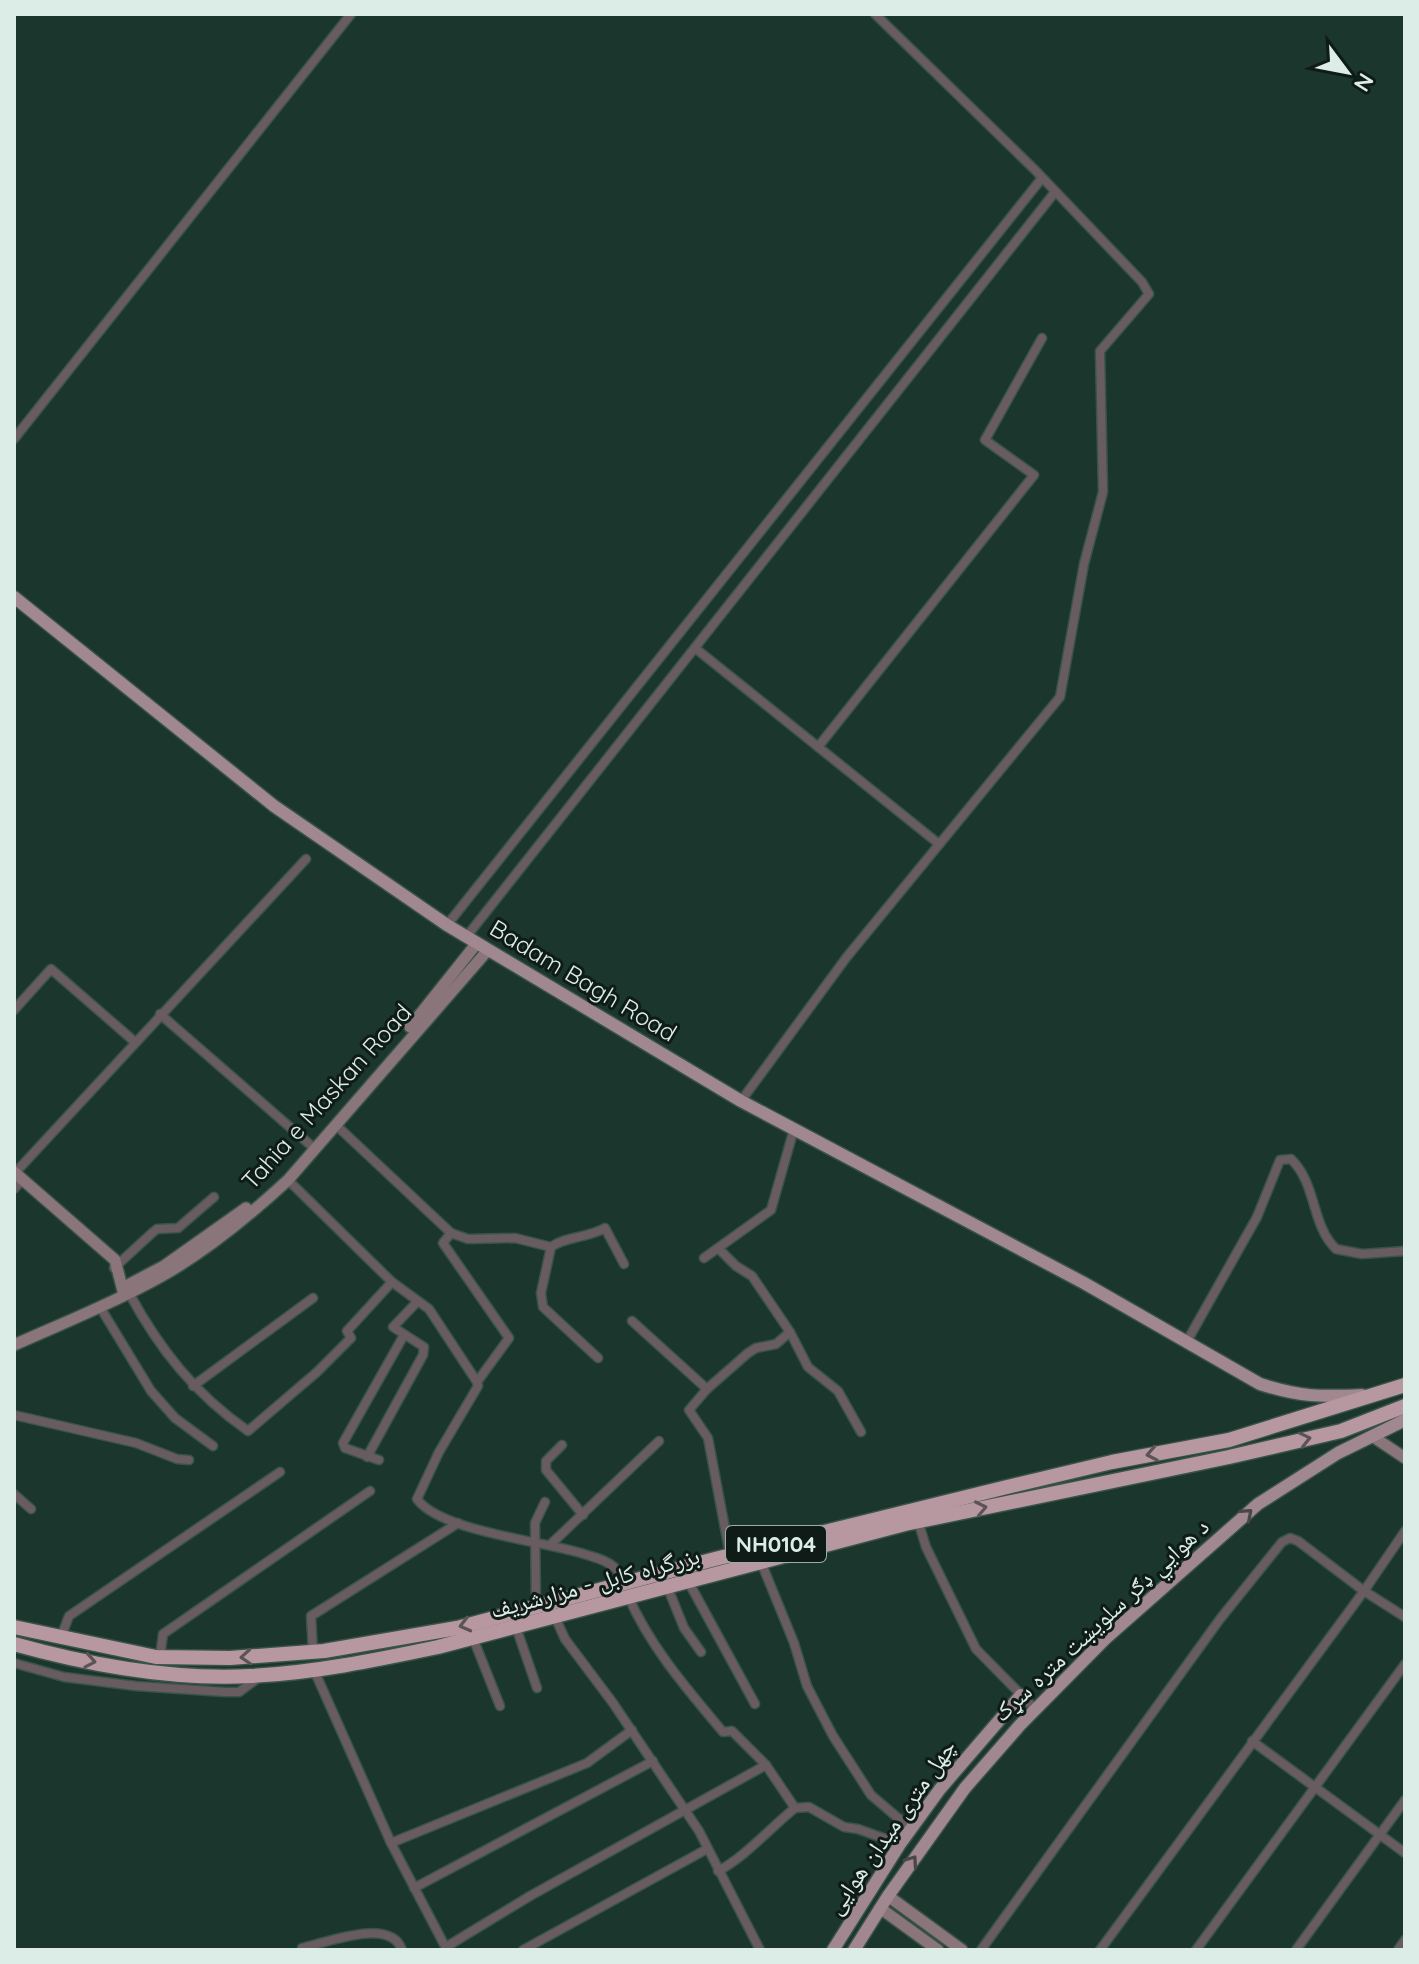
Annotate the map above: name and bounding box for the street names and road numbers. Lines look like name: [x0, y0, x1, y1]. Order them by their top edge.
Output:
street label: Badam Bagh Road: [485, 913, 682, 1048]
street label: Tahia e Maskan Road: [235, 997, 418, 1195]
street label: د هوايي ډګر سلویښت متره سړک: [986, 1511, 1218, 1731]
road number: NH0104: [726, 1526, 826, 1562]
street label: بزرگراه کابل - مزارشریف: [487, 1540, 703, 1624]
street label: چهل متری میدان هوایی: [819, 1733, 962, 1920]

